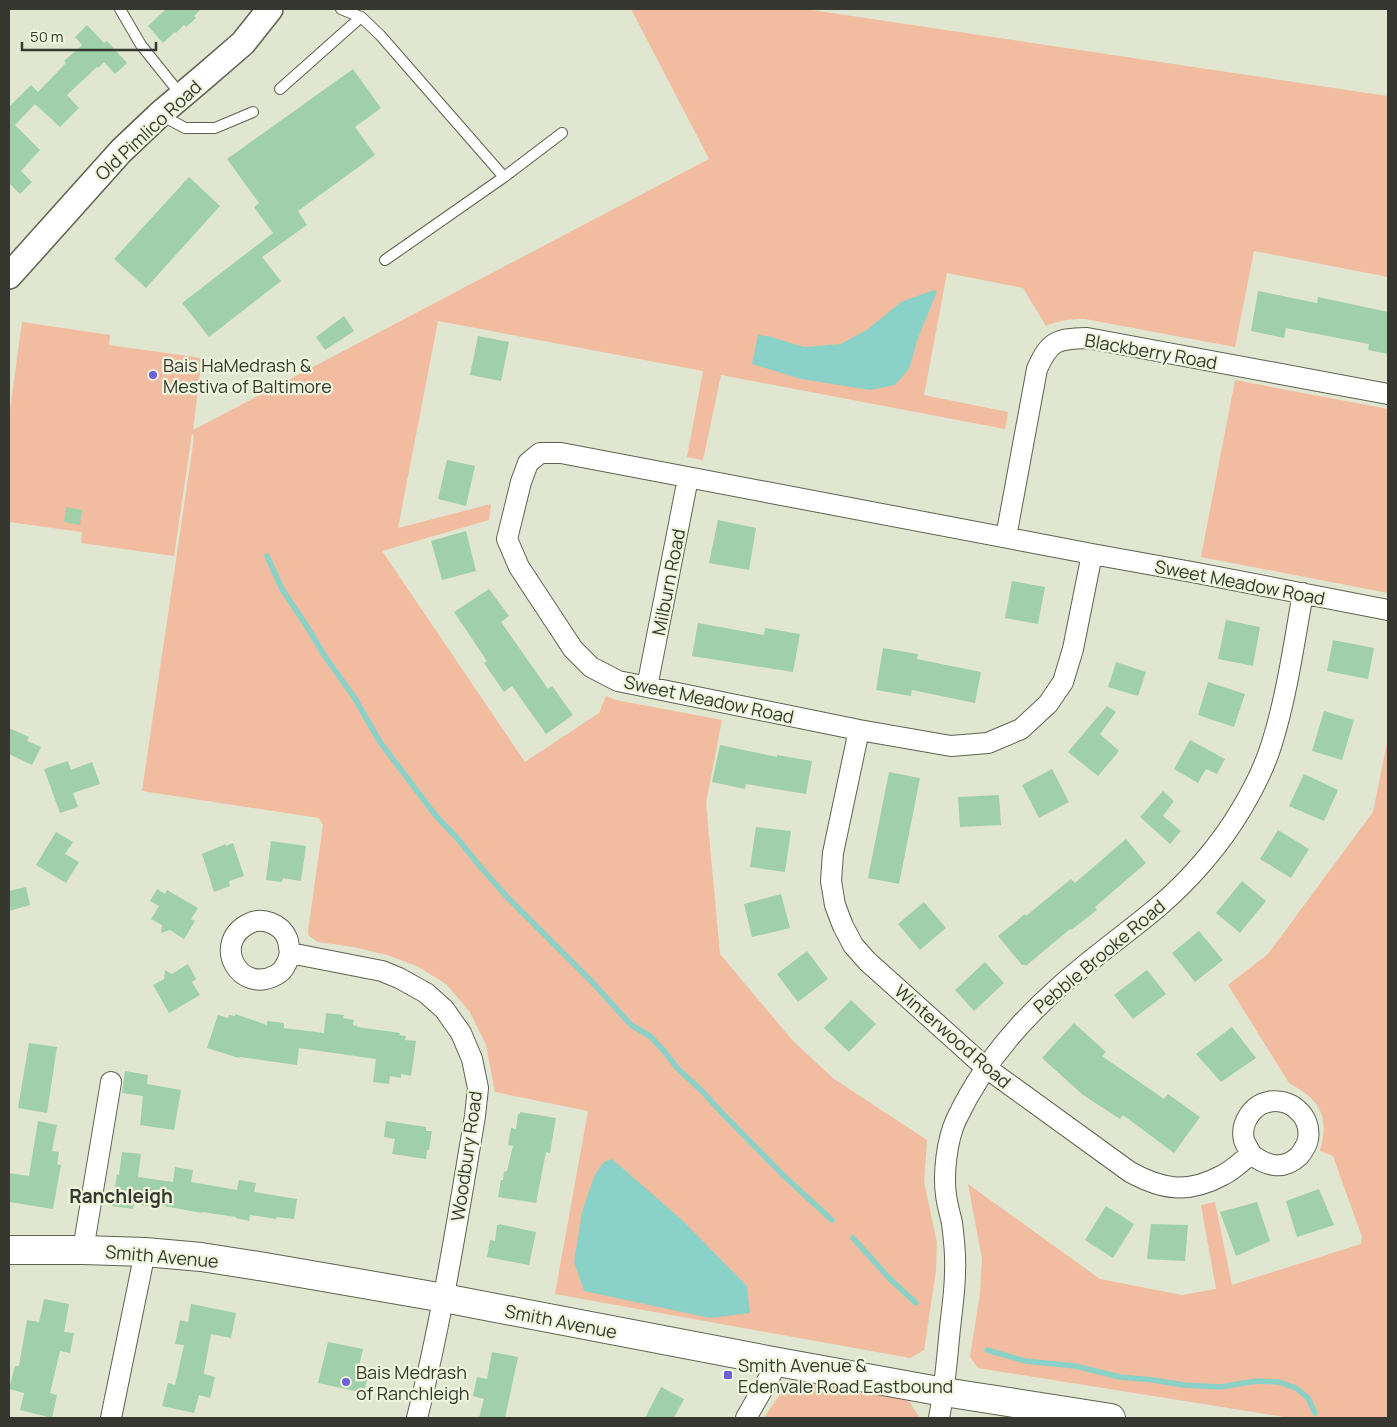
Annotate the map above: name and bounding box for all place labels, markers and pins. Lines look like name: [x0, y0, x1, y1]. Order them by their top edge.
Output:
place label: Bais HaMedrash & Mestiva of Baltimore: [163, 353, 332, 398]
marker: Bais HaMedrash & Mestiva of Baltimore: [147, 369, 159, 381]
place label: Smith Avenue & Edenvale Road Eastbound: [738, 1353, 953, 1398]
place label: Bais Medrash of Ranchleigh: [356, 1360, 470, 1405]
marker: Smith Avenue & Edenvale Road Eastbound: [722, 1369, 734, 1381]
marker: Bais Medrash of Ranchleigh: [340, 1376, 352, 1388]

